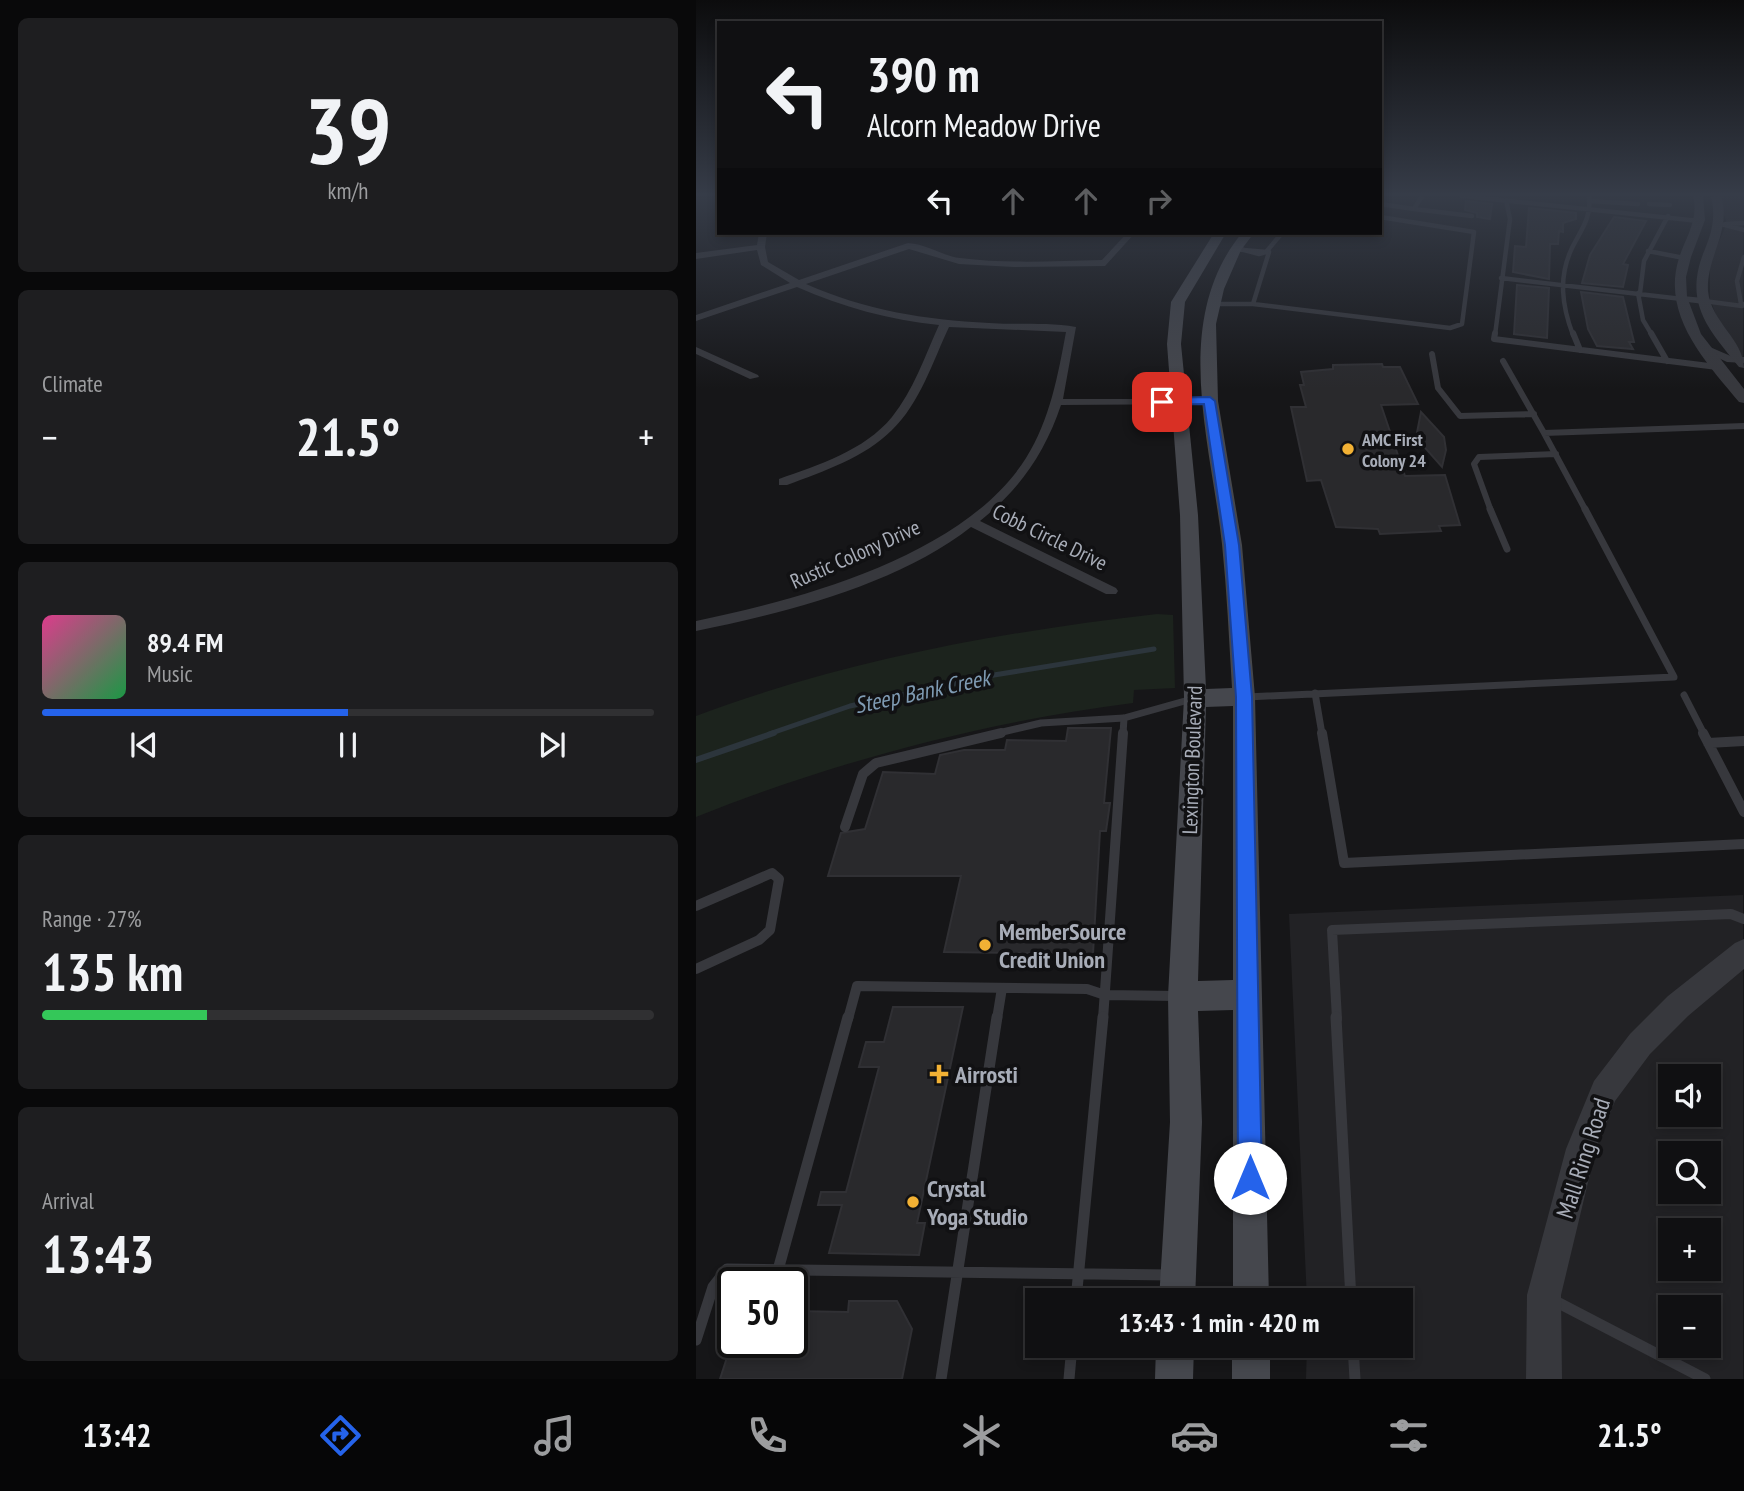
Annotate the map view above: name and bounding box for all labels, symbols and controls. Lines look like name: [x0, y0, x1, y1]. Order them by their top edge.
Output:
text: 390 m: [867, 42, 980, 106]
icon: left: [752, 49, 843, 140]
text: 39: [305, 71, 392, 189]
text: Alcorn Meadow Drive: [867, 104, 1101, 146]
text: km/h: [328, 176, 368, 205]
icon: left: [921, 182, 959, 220]
icon: ahead: [994, 182, 1032, 220]
icon: ahead: [1067, 182, 1105, 220]
icon: right: [1140, 182, 1178, 220]
text: Climate: [42, 369, 103, 398]
pin: [1132, 372, 1192, 432]
icon: arrive: [1143, 383, 1181, 421]
text: 21.5°: [296, 403, 400, 470]
text: −: [42, 412, 58, 461]
text: +: [638, 412, 654, 461]
place label: AMC First Colony 24: [1361, 428, 1426, 472]
marker: AMC First Colony 24: [1340, 441, 1356, 457]
street label: Cobb Circle Drive: [988, 498, 1112, 576]
street label: Rustic Colony Drive: [786, 513, 924, 595]
text: 89.4 FM: [147, 626, 223, 659]
text: Music: [147, 659, 193, 688]
water label: Steep Bank Creek: [852, 662, 995, 719]
street label: Lexington Boulevard: [1176, 685, 1208, 835]
icon: previous: [125, 726, 163, 764]
icon: pause: [329, 726, 367, 764]
icon: next: [533, 726, 571, 764]
text: Range · 27%: [42, 904, 142, 933]
place label: MemberSource Credit Union: [999, 916, 1126, 975]
marker: MemberSource Credit Union: [977, 937, 993, 953]
text: 135 km: [42, 938, 183, 1005]
place label: Airrosti: [954, 1059, 1018, 1090]
marker: Airrosti: [929, 1064, 949, 1084]
map controls: [1658, 1064, 1721, 1358]
button: sound: [1658, 1064, 1721, 1127]
street label: Mall Ring Road: [1549, 1094, 1617, 1222]
position arrow: [1213, 1141, 1287, 1215]
button: search: [1658, 1141, 1721, 1204]
place label: Crystal Yoga Studio: [926, 1173, 1028, 1232]
text: Arrival: [42, 1186, 94, 1215]
marker: Crystal Yoga Studio: [905, 1194, 921, 1210]
button: +: [1658, 1218, 1721, 1281]
text: 13:43: [42, 1220, 154, 1287]
speed limit sign: 50: [717, 1267, 808, 1358]
button: −: [1658, 1295, 1721, 1358]
text: 13:43 · 1 min · 420 m: [1119, 1306, 1319, 1339]
icon: directions: [316, 1411, 365, 1460]
icon: music: [530, 1411, 579, 1460]
icon: phone: [743, 1411, 792, 1460]
icon: climate: [957, 1411, 1006, 1460]
icon: car: [1170, 1411, 1219, 1460]
icon: filters: [1384, 1411, 1433, 1460]
text: 13:42: [82, 1414, 151, 1456]
text: 21.5°: [1597, 1414, 1662, 1456]

